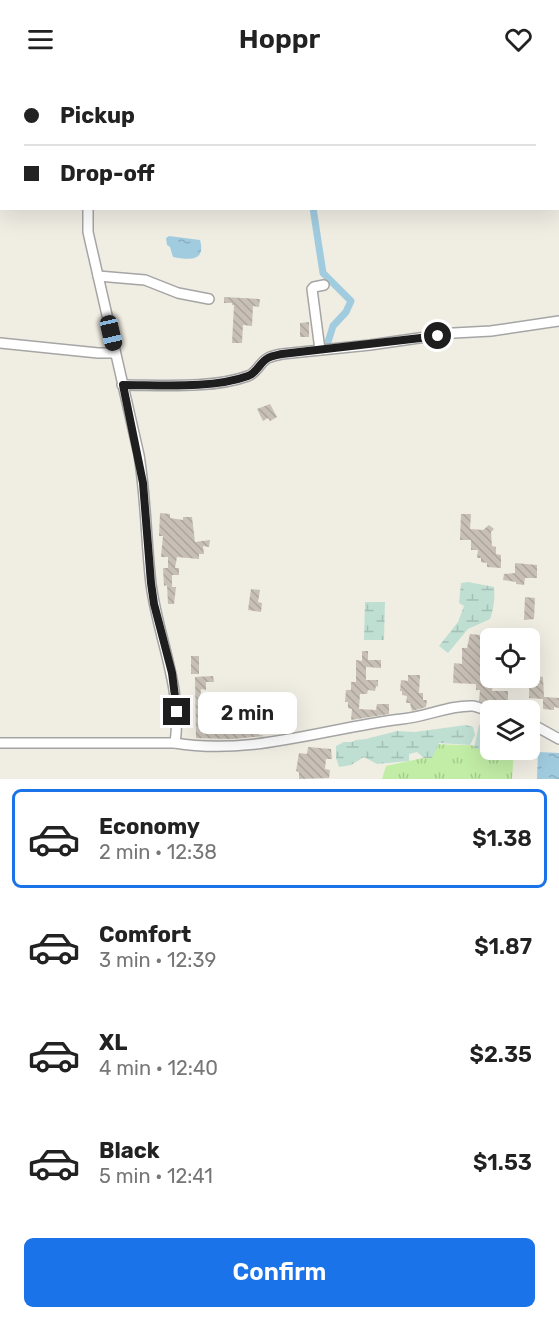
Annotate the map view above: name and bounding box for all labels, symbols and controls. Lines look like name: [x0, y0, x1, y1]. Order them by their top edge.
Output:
icon: menu: [24, 23, 57, 56]
text: Hoppr: [239, 23, 320, 55]
icon: heart: [502, 23, 535, 56]
text: Pickup: [60, 102, 135, 129]
text: Drop-off: [60, 160, 155, 187]
car: [98, 313, 124, 353]
route start: [424, 322, 451, 349]
map controls: [480, 628, 540, 760]
button: locate: [480, 628, 540, 688]
callout: 2 min: [198, 691, 297, 733]
route end: [163, 698, 190, 725]
button: layers: [480, 700, 540, 760]
text: 2 min: [221, 701, 274, 725]
icon: car: [27, 812, 81, 866]
text: Economy: [99, 813, 200, 840]
text: $1.38: [472, 825, 532, 852]
text: 2 min · 12:38: [99, 840, 217, 864]
icon: car: [27, 920, 81, 974]
text: Comfort: [99, 921, 191, 948]
text: $1.87: [474, 933, 532, 960]
text: 3 min · 12:39: [99, 948, 216, 972]
icon: car: [27, 1028, 81, 1082]
text: XL: [99, 1029, 127, 1056]
text: $2.35: [469, 1041, 532, 1068]
text: 4 min · 12:40: [99, 1056, 218, 1080]
icon: car: [27, 1136, 81, 1190]
text: Black: [99, 1137, 160, 1164]
text: $1.53: [473, 1149, 532, 1176]
text: 5 min · 12:41: [99, 1164, 213, 1188]
button: Confirm: [24, 1238, 535, 1307]

